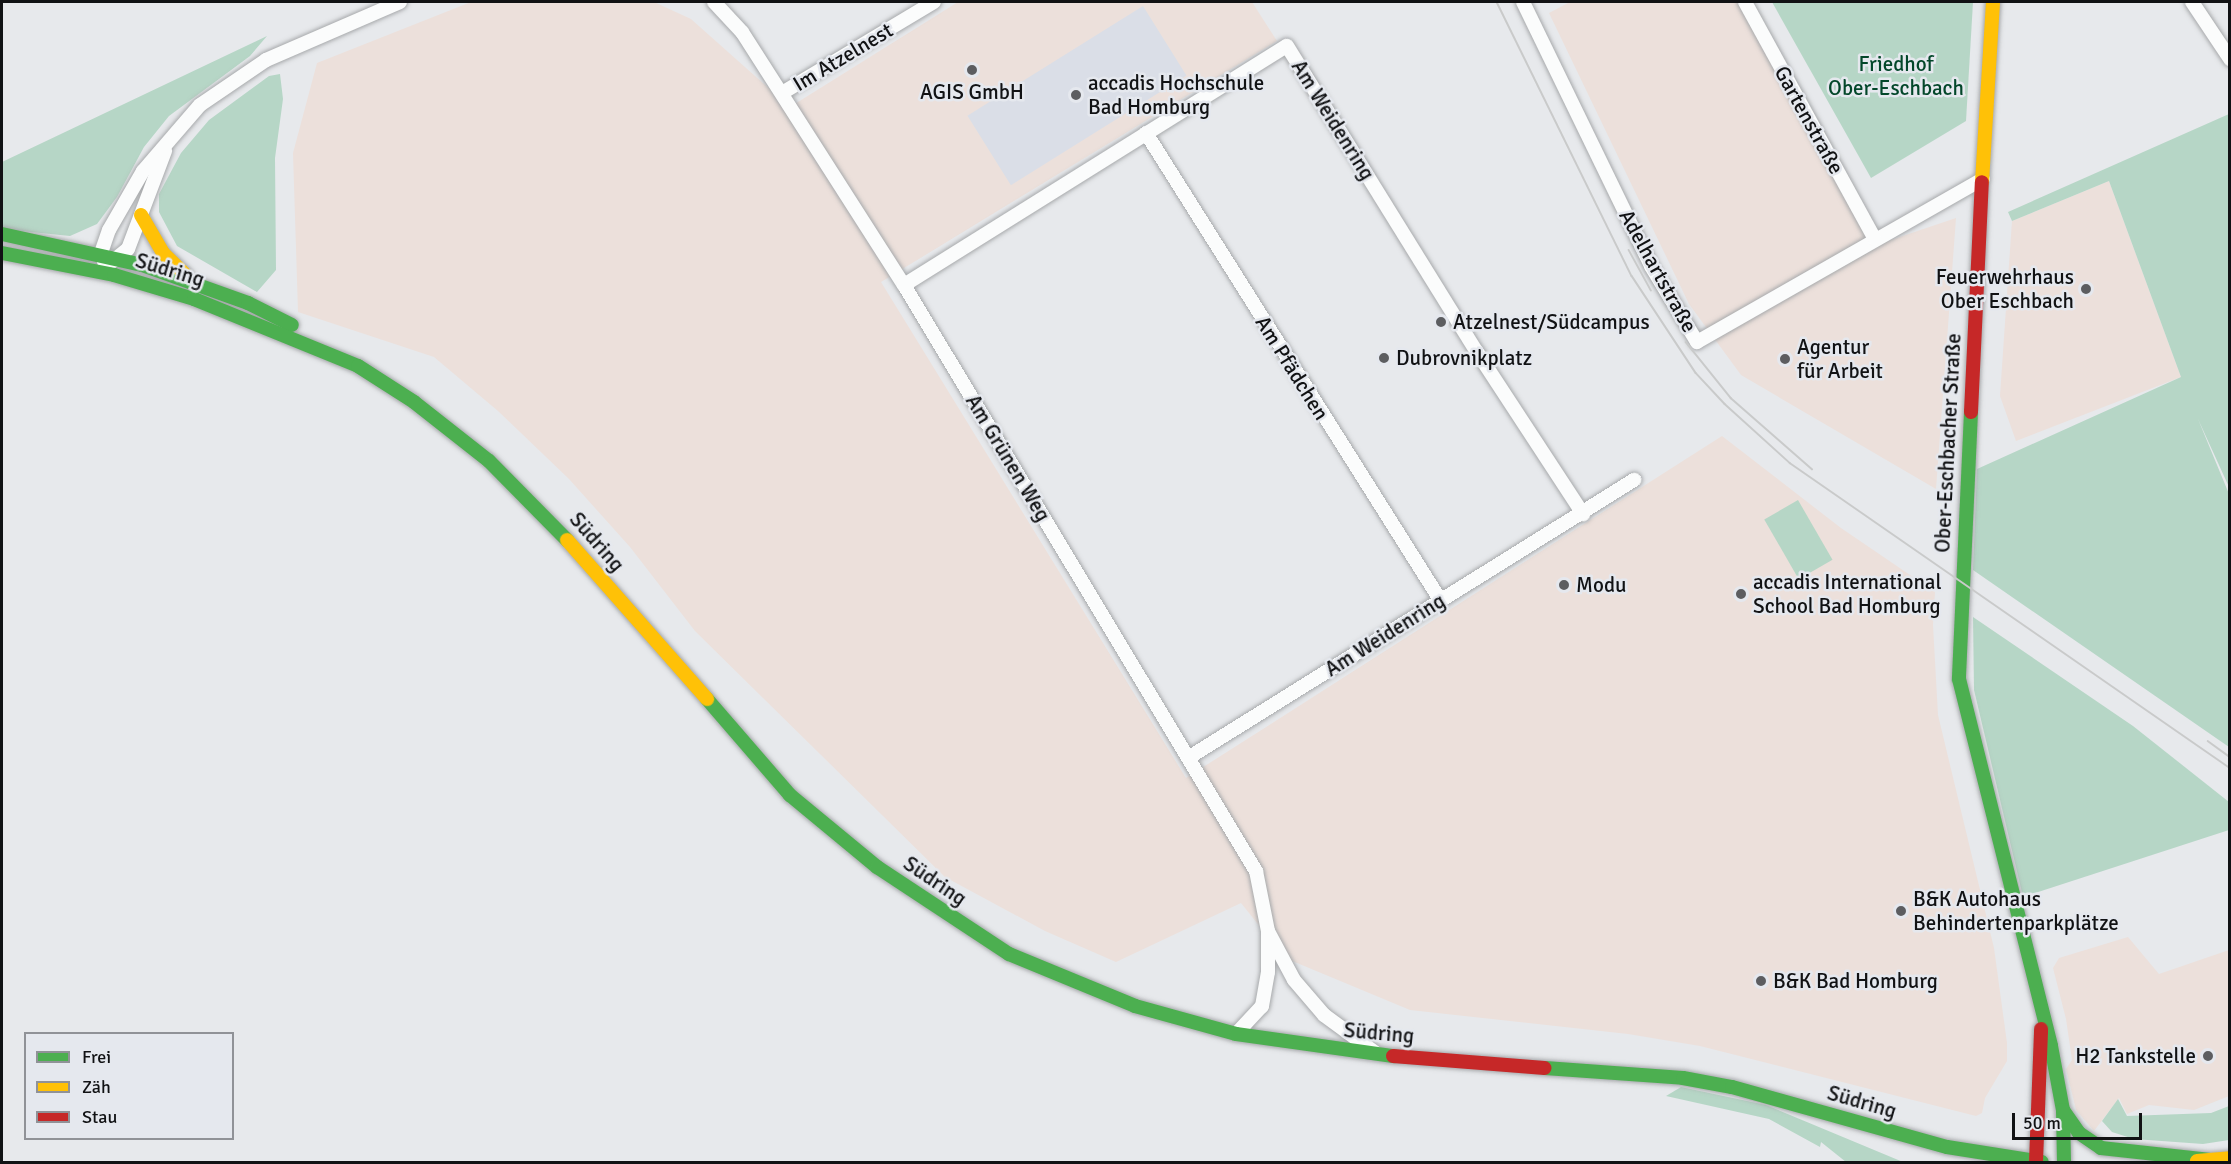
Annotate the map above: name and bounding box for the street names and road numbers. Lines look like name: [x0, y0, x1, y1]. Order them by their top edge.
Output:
street label: Im Atzelnest: [789, 17, 897, 97]
street label: Am Weidenring: [1286, 55, 1380, 185]
street label: Gartenstraße: [1769, 61, 1849, 179]
street label: Adelhartstraße: [1614, 205, 1702, 337]
street label: Südring: [133, 248, 207, 292]
street label: Am Pfädchen: [1250, 311, 1334, 425]
street label: Ober-Eschbacher Straße: [1930, 333, 1966, 553]
street label: Am Grünen Weg: [960, 390, 1056, 526]
street label: Südring: [564, 507, 630, 577]
street label: Am Weidenring: [1320, 588, 1450, 682]
street label: Südring: [899, 851, 971, 911]
street label: Südring: [1343, 1017, 1415, 1049]
street label: Südring: [1825, 1080, 1899, 1124]

